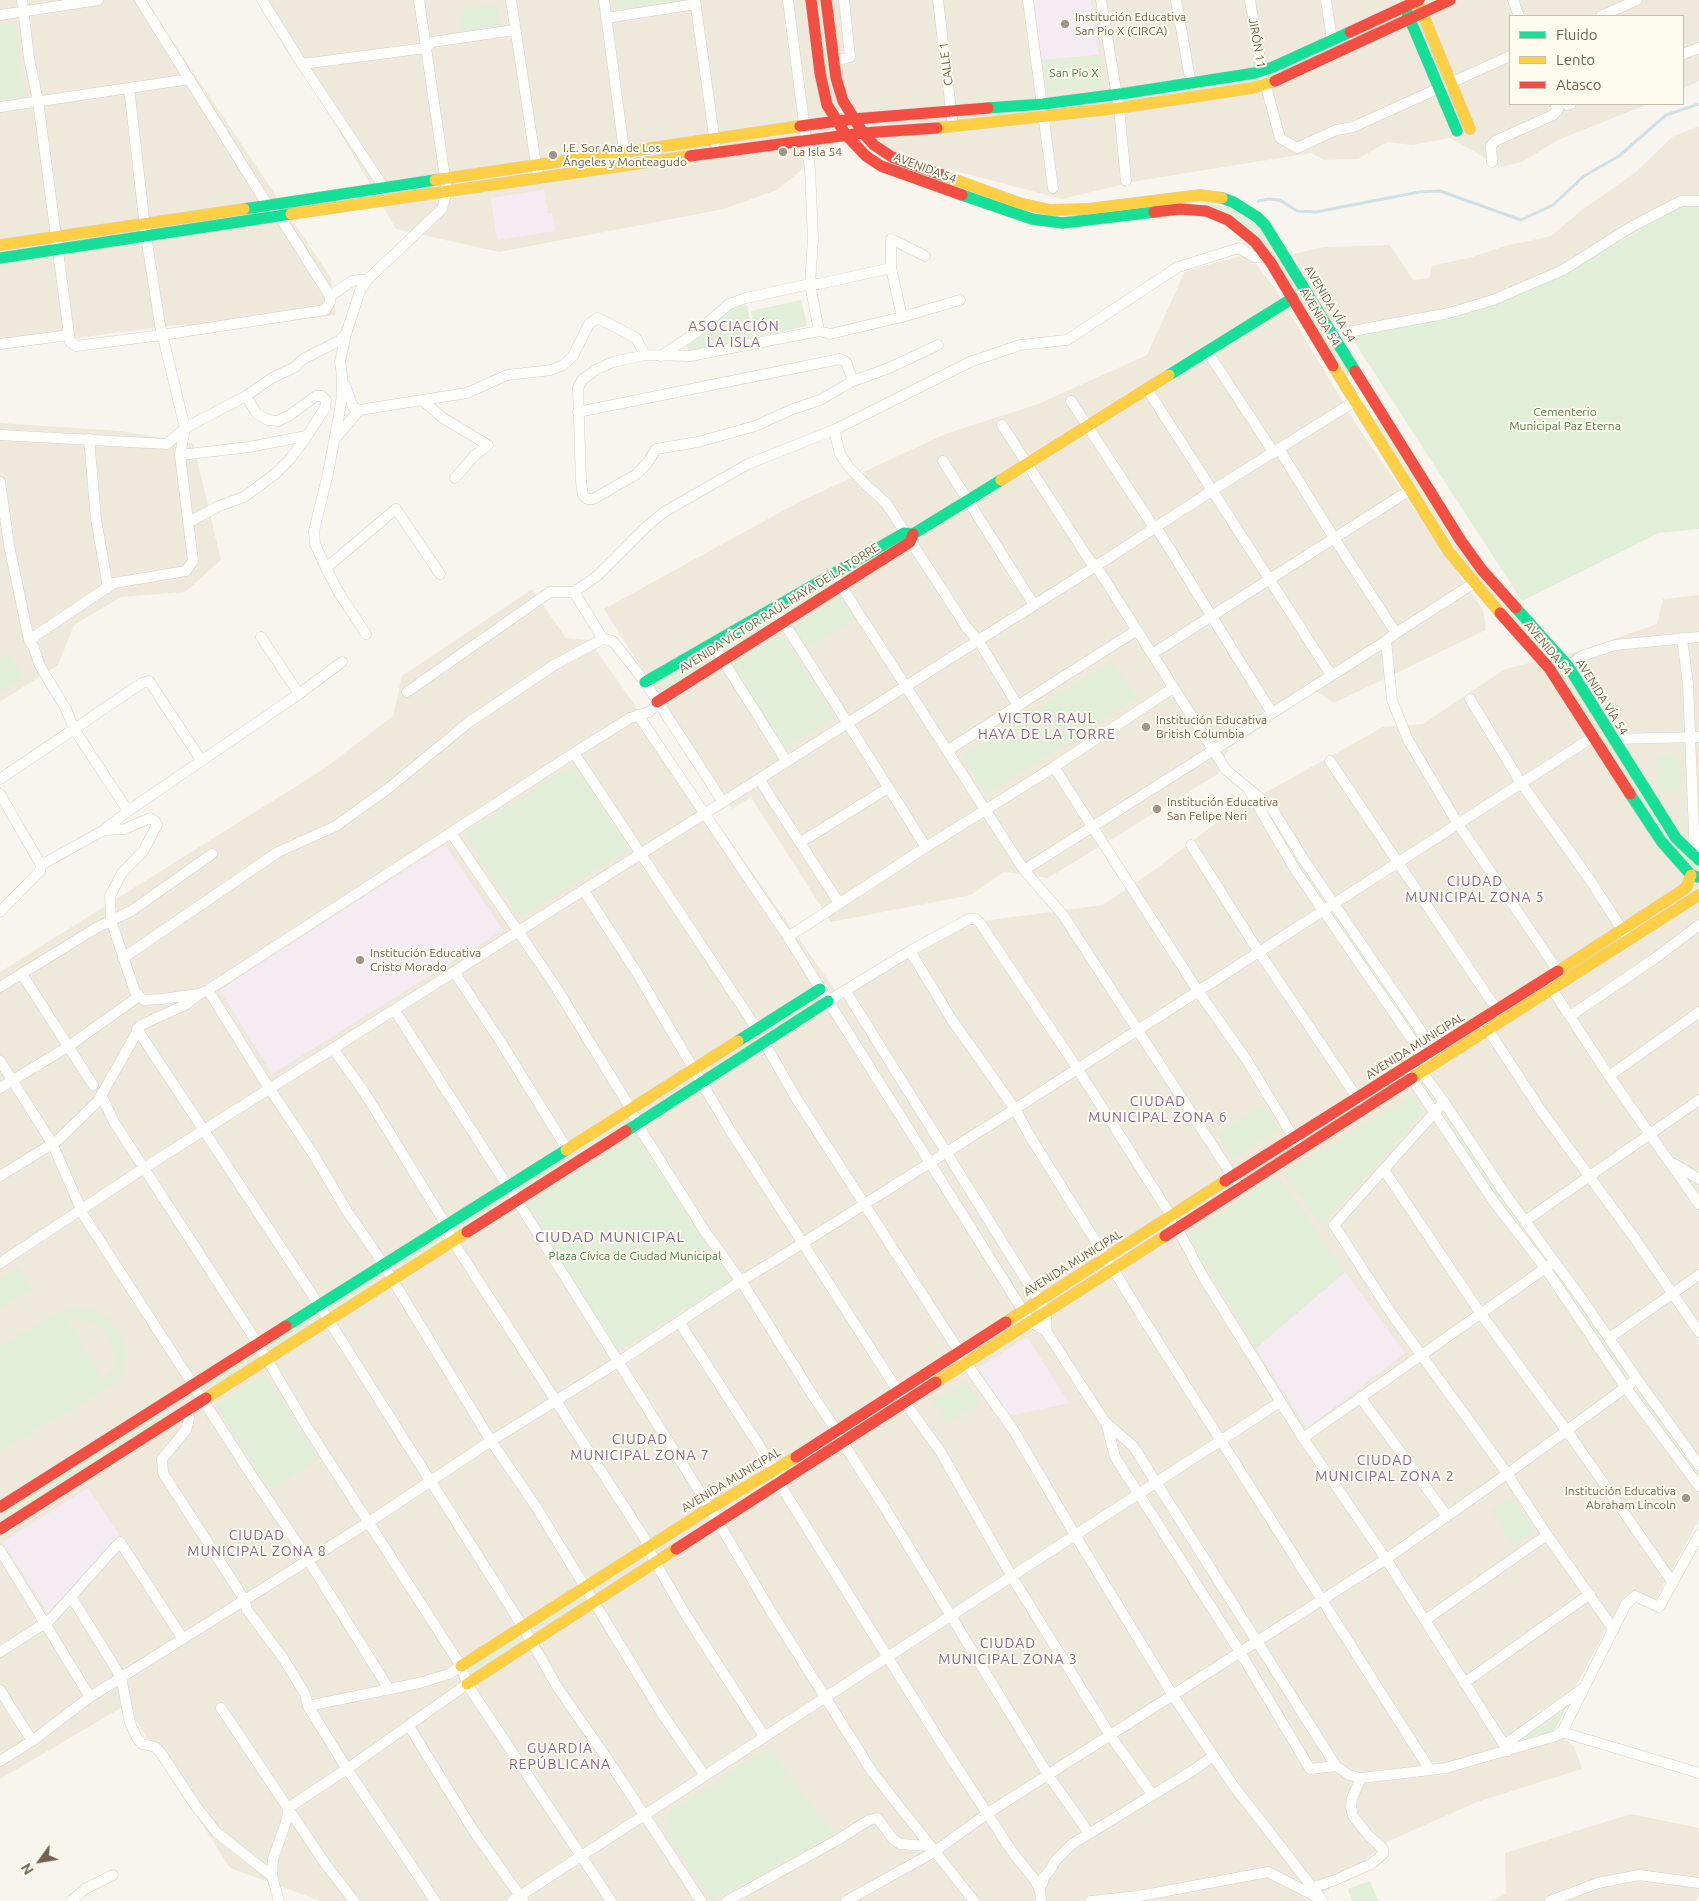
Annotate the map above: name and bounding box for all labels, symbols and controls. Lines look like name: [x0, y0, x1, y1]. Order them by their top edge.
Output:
place label: Institución Educativa San Pio X (CIRCA): [1075, 10, 1186, 38]
legend: [1509, 15, 1684, 105]
street label: JIRÓN 11: [1246, 17, 1268, 69]
marker: Institución Educativa San Pio X (CIRCA): [1059, 18, 1071, 30]
text: Fluido: [1556, 26, 1598, 43]
street label: CALLE 1: [936, 41, 956, 87]
text: Lento: [1556, 51, 1595, 68]
park label: San Pío X: [1049, 66, 1099, 80]
text: Atasco: [1556, 76, 1602, 93]
place label: I.E. Sor Ana de Los Ángeles y Monteagudo: [563, 141, 687, 169]
place label: La Isla 54: [793, 145, 842, 159]
marker: La Isla 54: [777, 146, 789, 158]
marker: I.E. Sor Ana de Los Ángeles y Monteagudo: [547, 149, 559, 161]
street label: AVENIDA 54: [892, 150, 958, 186]
street label: AVENIDA VÍA 54: [1301, 263, 1359, 345]
street label: AVENIDA 54: [1297, 285, 1343, 349]
district label: ASOCIACIÓN LA ISLA: [687, 318, 781, 351]
park label: Cementerio Municipal Paz Eterna: [1509, 405, 1621, 433]
street label: AVENIDA VÍCTOR RAÚL HAYA DE LA TORRE: [676, 540, 882, 676]
street label: AVENIDA 54: [1521, 618, 1575, 678]
street label: AVENIDA VÍA 54: [1573, 656, 1631, 738]
district label: VICTOR RAUL HAYA DE LA TORRE: [976, 710, 1118, 742]
place label: Institución Educativa British Columbia: [1156, 713, 1267, 741]
marker: Institución Educativa British Columbia: [1140, 721, 1152, 733]
place label: Institución Educativa San Felipe Neri: [1167, 795, 1278, 823]
marker: Institución Educativa San Felipe Neri: [1151, 803, 1163, 815]
district label: CIUDAD MUNICIPAL ZONA 5: [1403, 873, 1547, 906]
place label: Institución Educativa Cristo Morado: [370, 946, 481, 974]
marker: Institución Educativa Cristo Morado: [354, 954, 366, 966]
street label: AVENIDA MUNICIPAL: [1363, 1010, 1467, 1082]
district label: CIUDAD MUNICIPAL ZONA 6: [1086, 1093, 1230, 1126]
street label: AVENIDA MUNICIPAL: [1021, 1227, 1125, 1299]
district label: CIUDAD MUNICIPAL: [533, 1228, 687, 1246]
park label: Plaza Cívica de Ciudad Municipal: [549, 1249, 721, 1263]
district label: CIUDAD MUNICIPAL ZONA 7: [568, 1431, 712, 1464]
street label: AVENIDA MUNICIPAL: [679, 1445, 783, 1515]
district label: CIUDAD MUNICIPAL ZONA 2: [1313, 1452, 1457, 1484]
place label: Institución Educativa Abraham Lincoln: [1565, 1484, 1676, 1512]
marker: Institución Educativa Abraham Lincoln: [1680, 1492, 1692, 1504]
district label: CIUDAD MUNICIPAL ZONA 8: [185, 1527, 329, 1560]
district label: CIUDAD MUNICIPAL ZONA 3: [936, 1635, 1080, 1668]
district label: GUARDIA REPÚBLICANA: [508, 1740, 612, 1772]
north arrow: [15, 1836, 65, 1886]
text: N: [18, 1860, 37, 1878]

